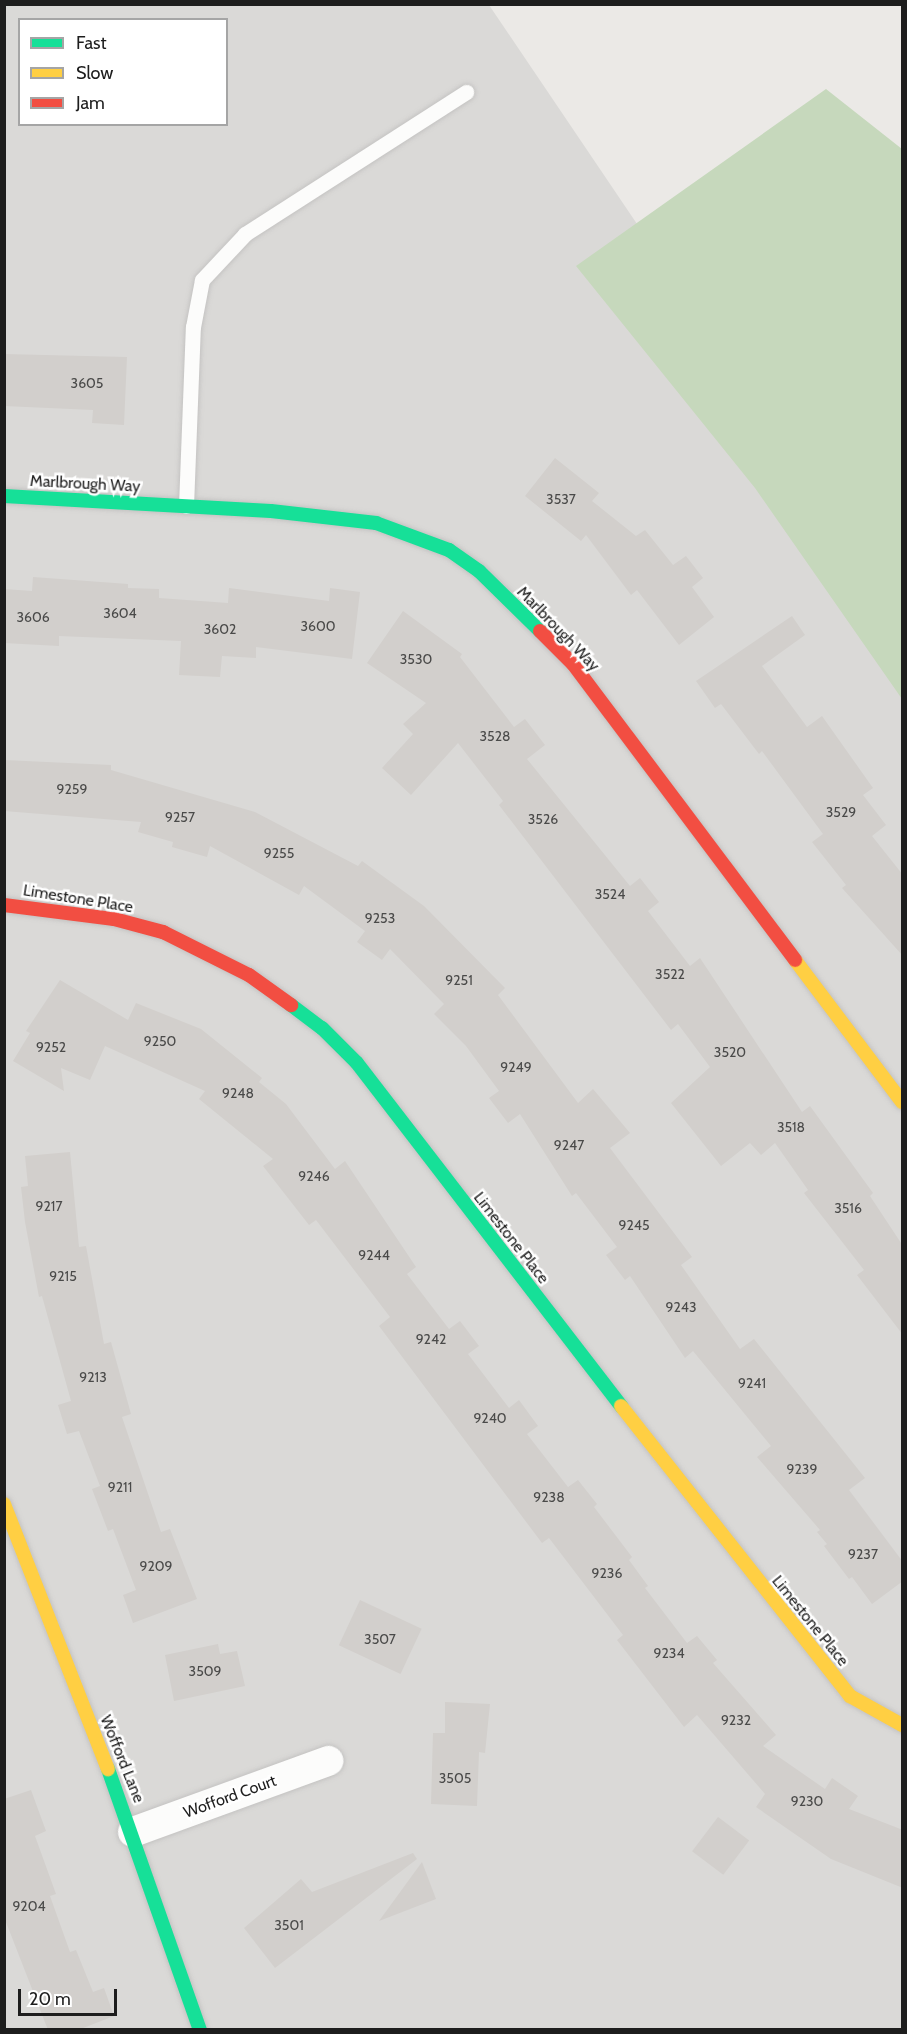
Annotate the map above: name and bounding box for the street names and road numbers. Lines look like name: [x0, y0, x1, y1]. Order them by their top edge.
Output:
street label: Marlbrough Way: [29, 472, 141, 496]
street label: Marlbrough Way: [513, 583, 603, 675]
street label: Limestone Place: [22, 881, 134, 917]
street label: Limestone Place: [469, 1188, 553, 1288]
street label: Limestone Place: [768, 1572, 852, 1670]
street label: Wofford Lane: [96, 1712, 148, 1806]
street label: Wofford Court: [181, 1771, 279, 1823]

